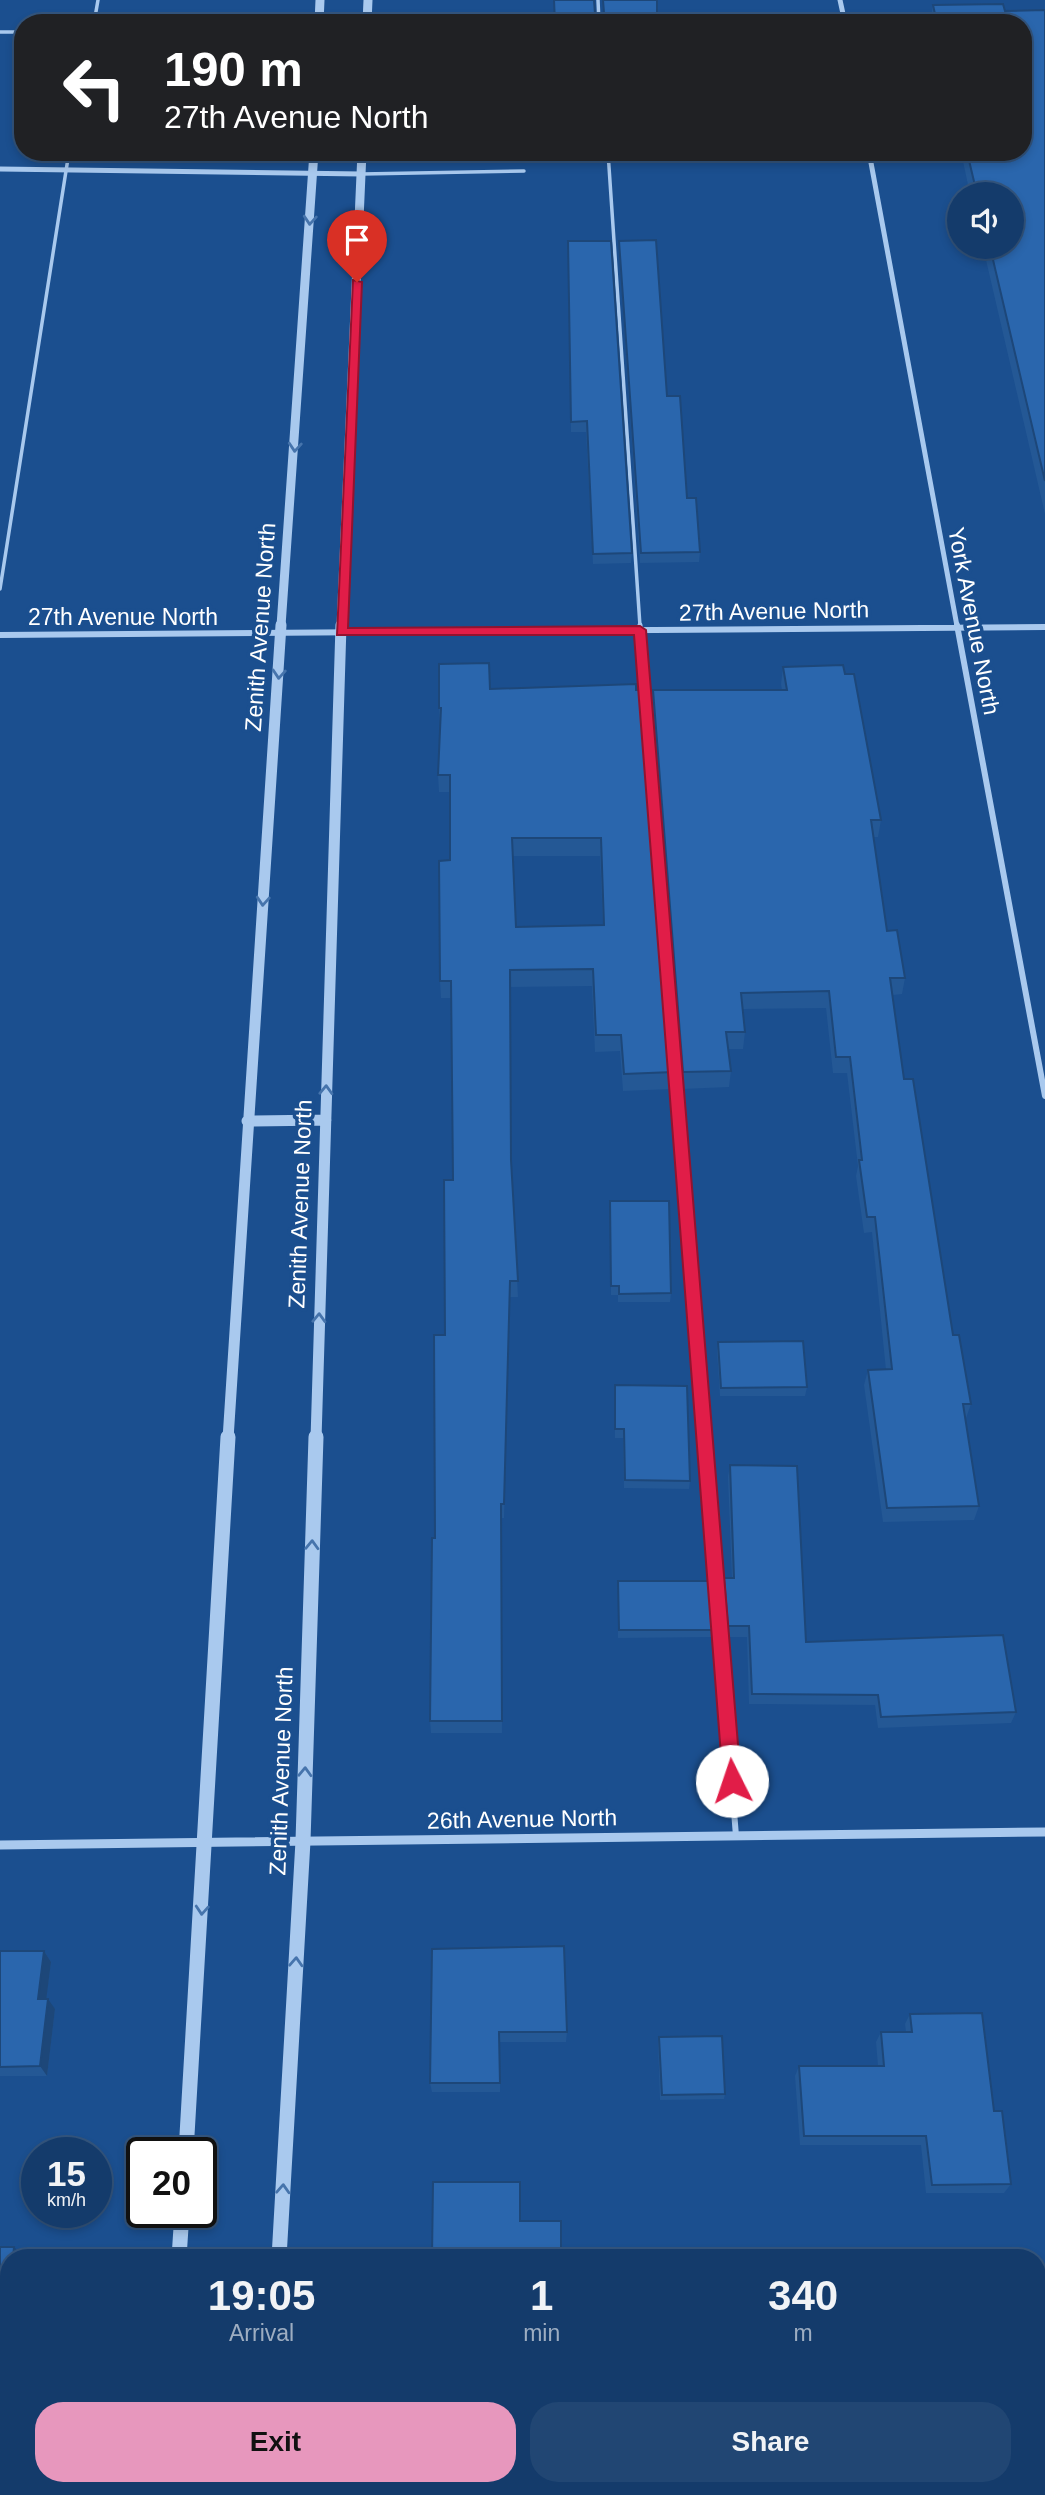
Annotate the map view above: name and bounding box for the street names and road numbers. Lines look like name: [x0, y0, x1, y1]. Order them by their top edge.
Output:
street label: Zenith Avenue North: [240, 522, 280, 732]
street label: York Avenue North: [943, 525, 1005, 717]
street label: 27th Avenue North: [679, 596, 869, 626]
street label: 27th Avenue North: [28, 604, 218, 630]
street label: Zenith Avenue North: [283, 1099, 317, 1309]
street label: Zenith Avenue North: [264, 1666, 298, 1876]
street label: 26th Avenue North: [427, 1804, 617, 1834]

